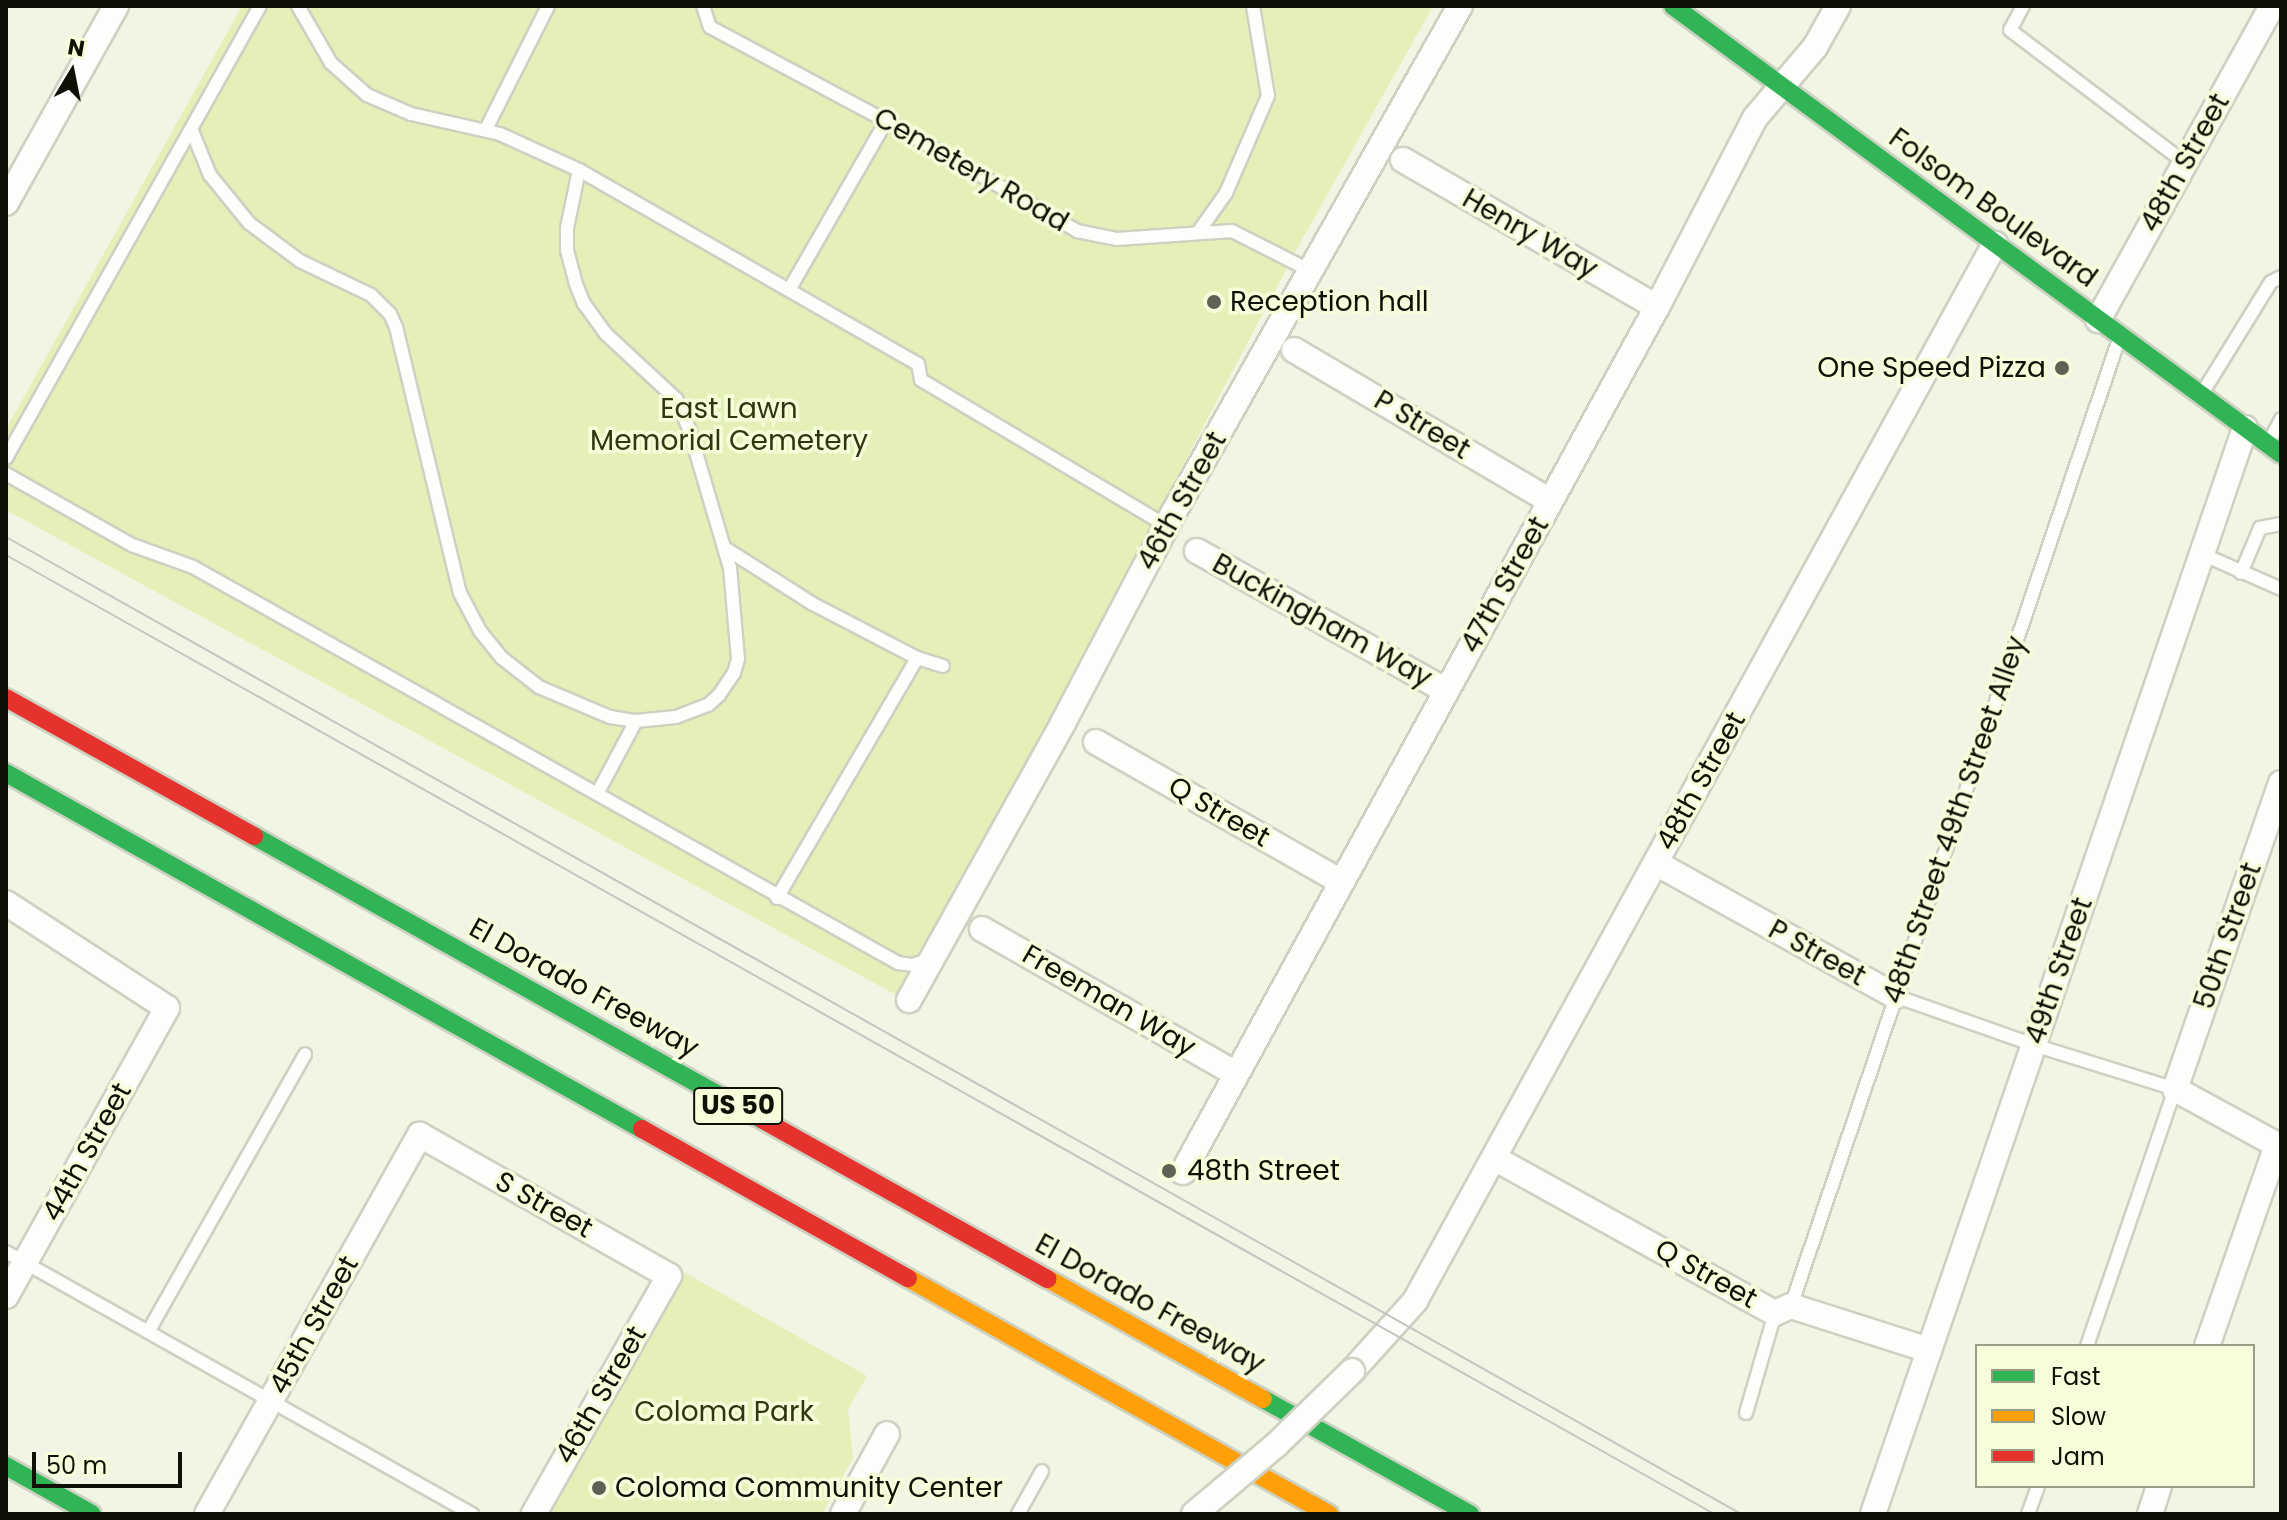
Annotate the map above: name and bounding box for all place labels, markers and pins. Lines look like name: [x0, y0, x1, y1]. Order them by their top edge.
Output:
place label: Reception hall: [1230, 285, 1429, 319]
marker: Reception hall: [1205, 293, 1223, 311]
place label: One Speed Pizza: [1817, 351, 2046, 385]
marker: One Speed Pizza: [2053, 359, 2071, 377]
place label: 48th Street: [1187, 1154, 1340, 1188]
marker: 48th Street: [1158, 1160, 1180, 1182]
place label: Coloma Community Center: [615, 1471, 1003, 1505]
marker: Coloma Community Center: [590, 1479, 608, 1497]

